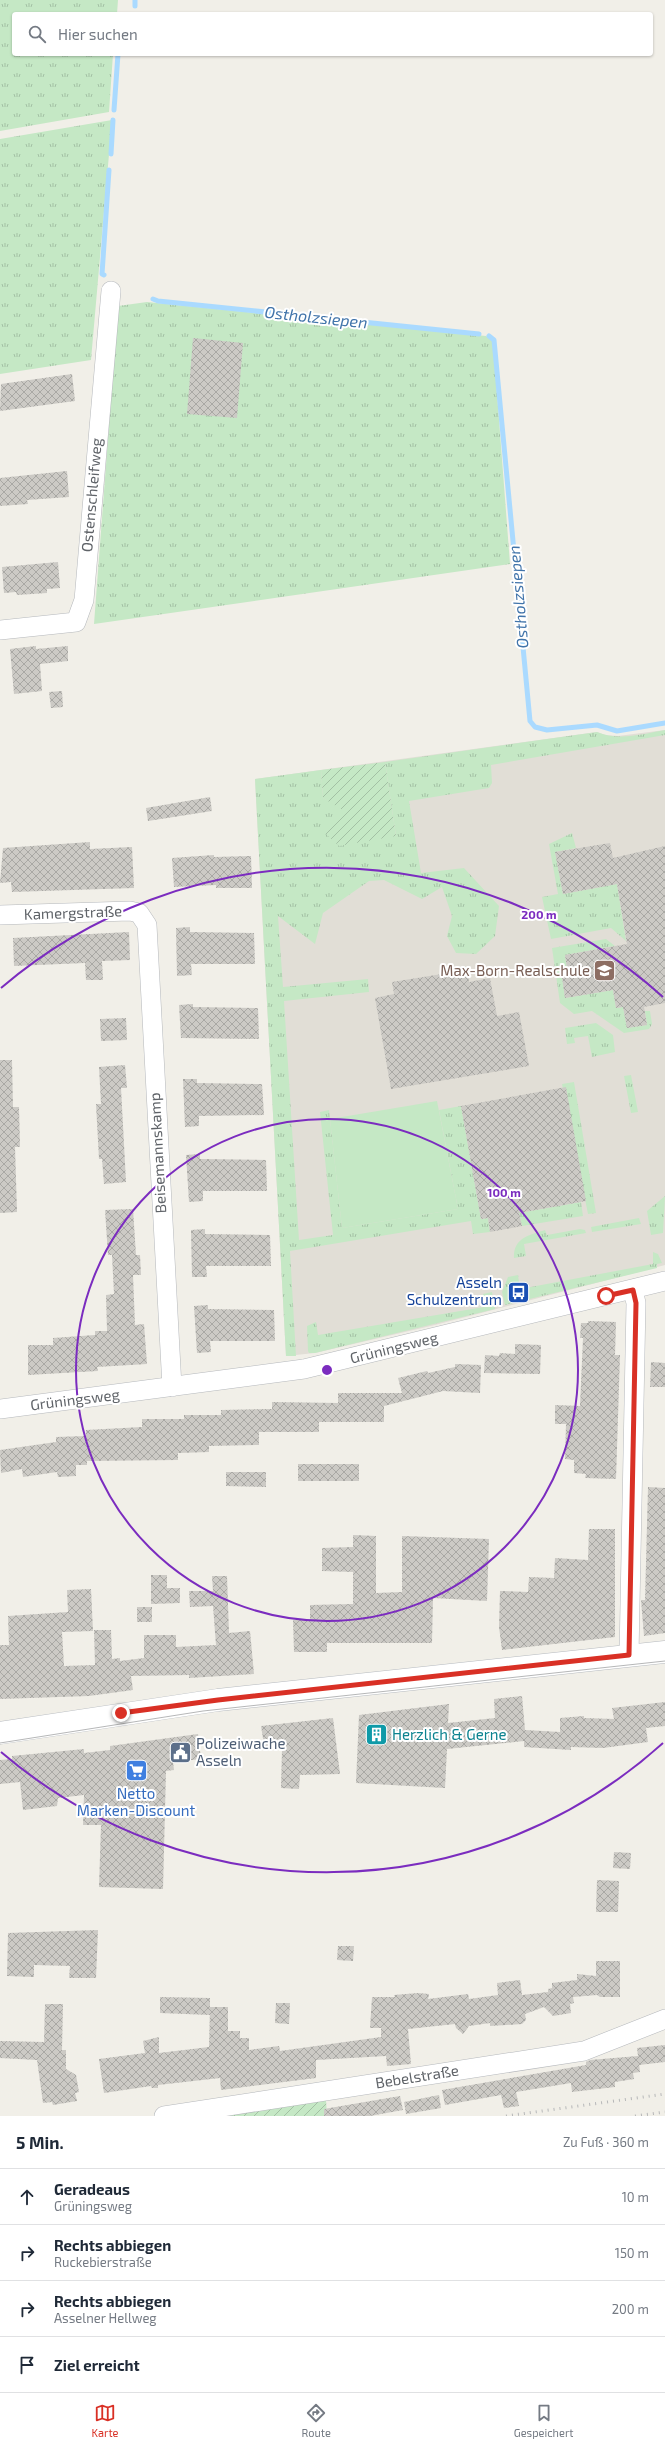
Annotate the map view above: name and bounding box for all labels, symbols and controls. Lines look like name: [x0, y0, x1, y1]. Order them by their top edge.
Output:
search box: [12, 12, 653, 56]
icon: search: [26, 23, 48, 45]
text: Hier suchen: [58, 25, 138, 43]
water label: Ostholzsiepen: [264, 302, 369, 331]
street label: Ostenschleifweg: [77, 436, 105, 553]
water label: Ostholzsiepen: [504, 545, 531, 649]
street label: Kamergstraße: [23, 901, 122, 923]
text: 200 m: [521, 907, 557, 921]
school or university icon: Max-Born-Realschule: [592, 958, 618, 984]
place label: Max-Born-Realschule: [440, 961, 590, 979]
street label: Beisemannskamp: [145, 1092, 169, 1214]
text: 100 m: [487, 1185, 521, 1199]
place label: Asseln Schulzentrum: [407, 1273, 502, 1308]
bus stop icon: Asseln Schulzentrum: [505, 1279, 531, 1305]
route start: [597, 1287, 615, 1305]
street label: Grüningsweg: [348, 1327, 440, 1367]
centre of rings: [320, 1363, 334, 1377]
street label: Grüningsweg: [29, 1385, 121, 1413]
route end: [112, 1704, 130, 1722]
building icon: Herzlich & Gerne: [363, 1722, 389, 1748]
place label: Herzlich & Gerne: [392, 1725, 507, 1743]
place label: Polizeiwache Asseln: [196, 1734, 286, 1769]
public building icon: Polizeiwache Asseln: [168, 1740, 194, 1766]
supermarket icon: Netto Marken-Discount: [123, 1758, 149, 1784]
place label: Netto Marken-Discount: [77, 1784, 195, 1819]
street label: Bebelstraße: [374, 2061, 460, 2091]
text: 5 Min.: [16, 2132, 64, 2152]
text: Zu Fuß · 360 m: [563, 2134, 649, 2150]
text: Geradeaus: [54, 2180, 130, 2198]
icon: ahead: [16, 2186, 38, 2208]
text: 10 m: [622, 2189, 649, 2205]
text: Grüningsweg: [54, 2198, 132, 2214]
text: Rechts abbiegen: [54, 2236, 171, 2254]
icon: right: [16, 2242, 38, 2264]
text: 150 m: [615, 2245, 649, 2261]
text: Ruckebierstraße: [54, 2254, 152, 2270]
text: Rechts abbiegen: [54, 2292, 171, 2310]
icon: right: [16, 2298, 38, 2320]
text: 200 m: [612, 2301, 649, 2317]
text: Asselner Hellweg: [54, 2310, 157, 2326]
icon: arrive: [16, 2354, 38, 2376]
text: Ziel erreicht: [54, 2356, 140, 2374]
tab: Karte: [91, 2402, 119, 2439]
tab: Route: [301, 2402, 331, 2439]
tab: Gespeichert: [514, 2402, 574, 2439]

